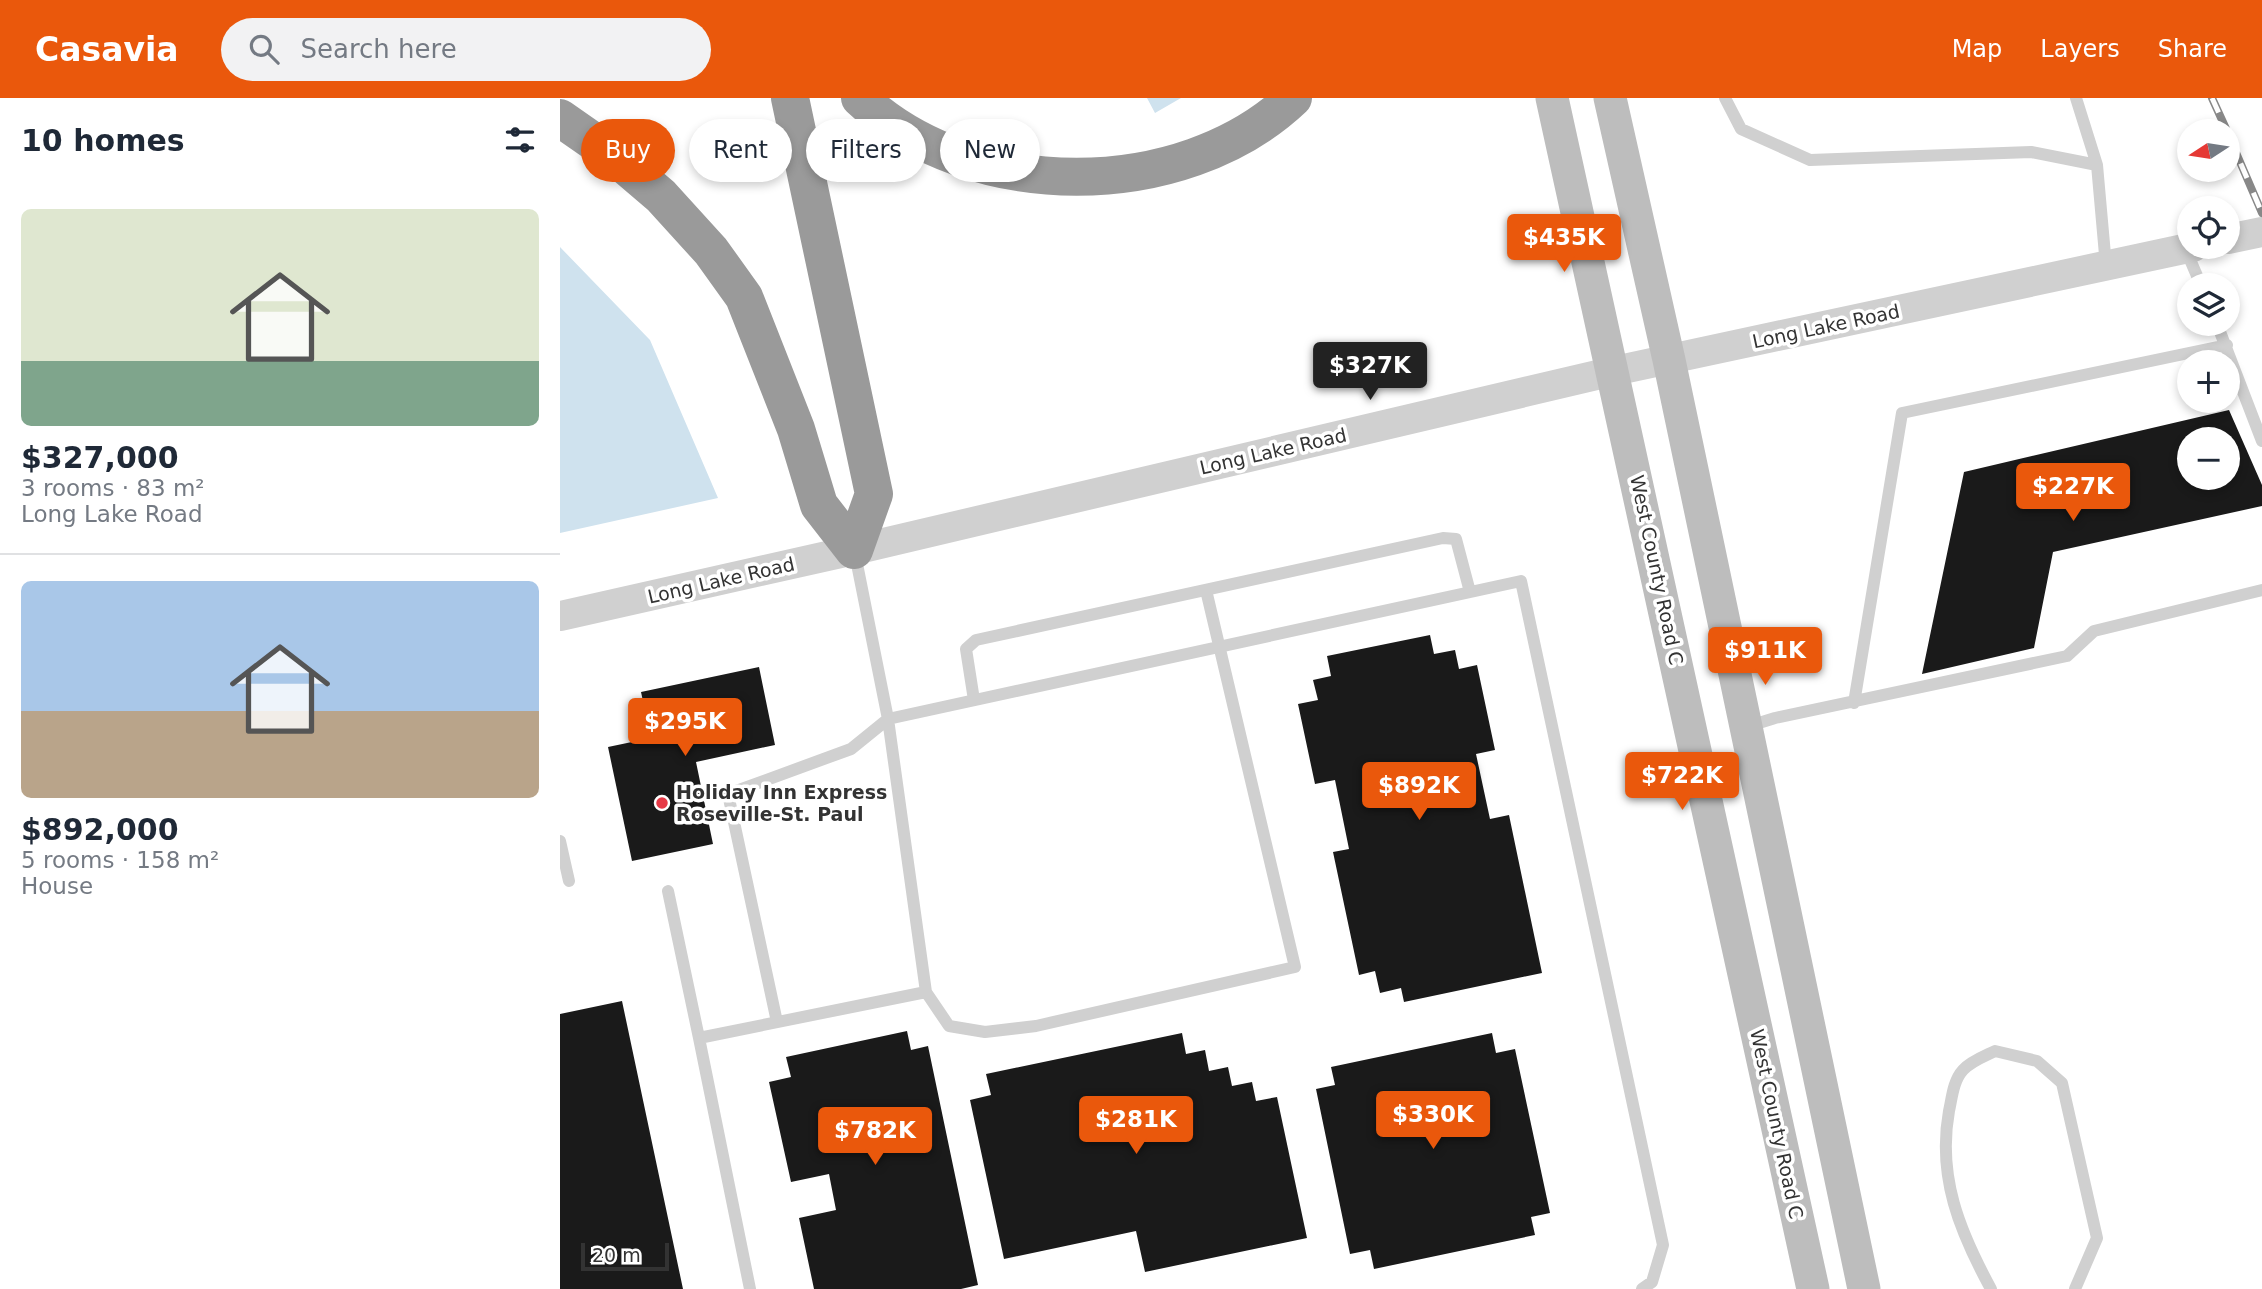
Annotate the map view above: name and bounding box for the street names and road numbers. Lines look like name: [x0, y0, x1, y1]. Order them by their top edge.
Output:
street label: Long Lake Road: [1750, 300, 1902, 352]
street label: Long Lake Road: [1197, 423, 1349, 479]
street label: West County Road C: [1626, 473, 1688, 667]
street label: Long Lake Road: [645, 552, 797, 608]
street label: West County Road C: [1746, 1027, 1808, 1221]

